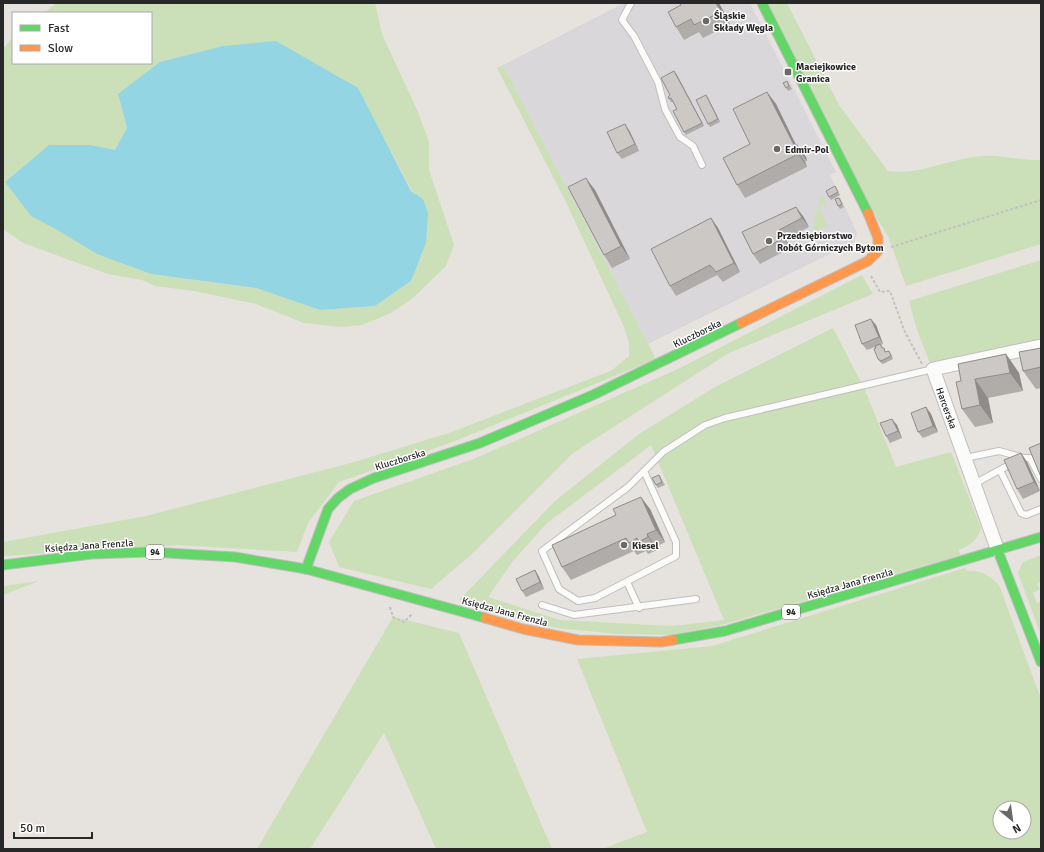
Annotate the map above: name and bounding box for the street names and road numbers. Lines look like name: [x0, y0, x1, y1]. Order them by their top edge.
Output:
street label: Kluczborska: [671, 317, 723, 351]
street label: Harcerska: [933, 386, 959, 431]
street label: Kluczborska: [374, 447, 427, 473]
street label: Księdza Jana Frenzla: [44, 537, 134, 555]
road number: 94: [146, 545, 164, 559]
street label: Księdza Jana Frenzla: [806, 566, 894, 602]
street label: Księdza Jana Frenzla: [460, 595, 549, 629]
road number: 94: [782, 605, 800, 619]

